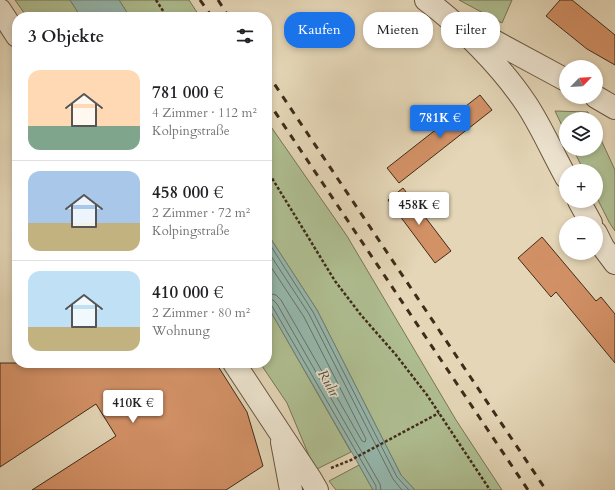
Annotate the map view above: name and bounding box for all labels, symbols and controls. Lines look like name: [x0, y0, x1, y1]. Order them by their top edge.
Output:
chip: Kaufen: [284, 12, 355, 48]
chip: Mieten: [363, 12, 433, 48]
chip: Filter: [441, 12, 500, 48]
text: 3 Objekte: [28, 25, 104, 48]
icon: filters: [234, 25, 256, 47]
north arrow: [559, 60, 603, 104]
map controls: [559, 60, 603, 260]
text: 781 000 €: [152, 81, 224, 104]
icon: home: [60, 86, 108, 134]
text: 4 Zimmer · 112 m²: [152, 104, 257, 122]
pin: 781K €: [407, 105, 473, 139]
text: 781K €: [419, 109, 461, 127]
button: layers: [559, 112, 603, 156]
text: Kolpingstraße: [152, 122, 230, 140]
button: +: [559, 164, 603, 208]
text: 458 000 €: [152, 181, 224, 204]
icon: home: [60, 187, 108, 235]
pin: 458K €: [386, 192, 452, 226]
text: 458K €: [398, 196, 440, 214]
text: 2 Zimmer · 72 m²: [152, 204, 250, 222]
button: −: [559, 216, 603, 260]
text: Kolpingstraße: [152, 222, 230, 240]
text: 410 000 €: [152, 281, 224, 304]
icon: home: [60, 287, 108, 335]
text: 2 Zimmer · 80 m²: [152, 304, 250, 322]
text: Wohnung: [152, 322, 210, 340]
water label: Ruhr: [313, 366, 344, 401]
pin: 410K €: [100, 390, 166, 424]
text: 410K €: [112, 394, 154, 412]

